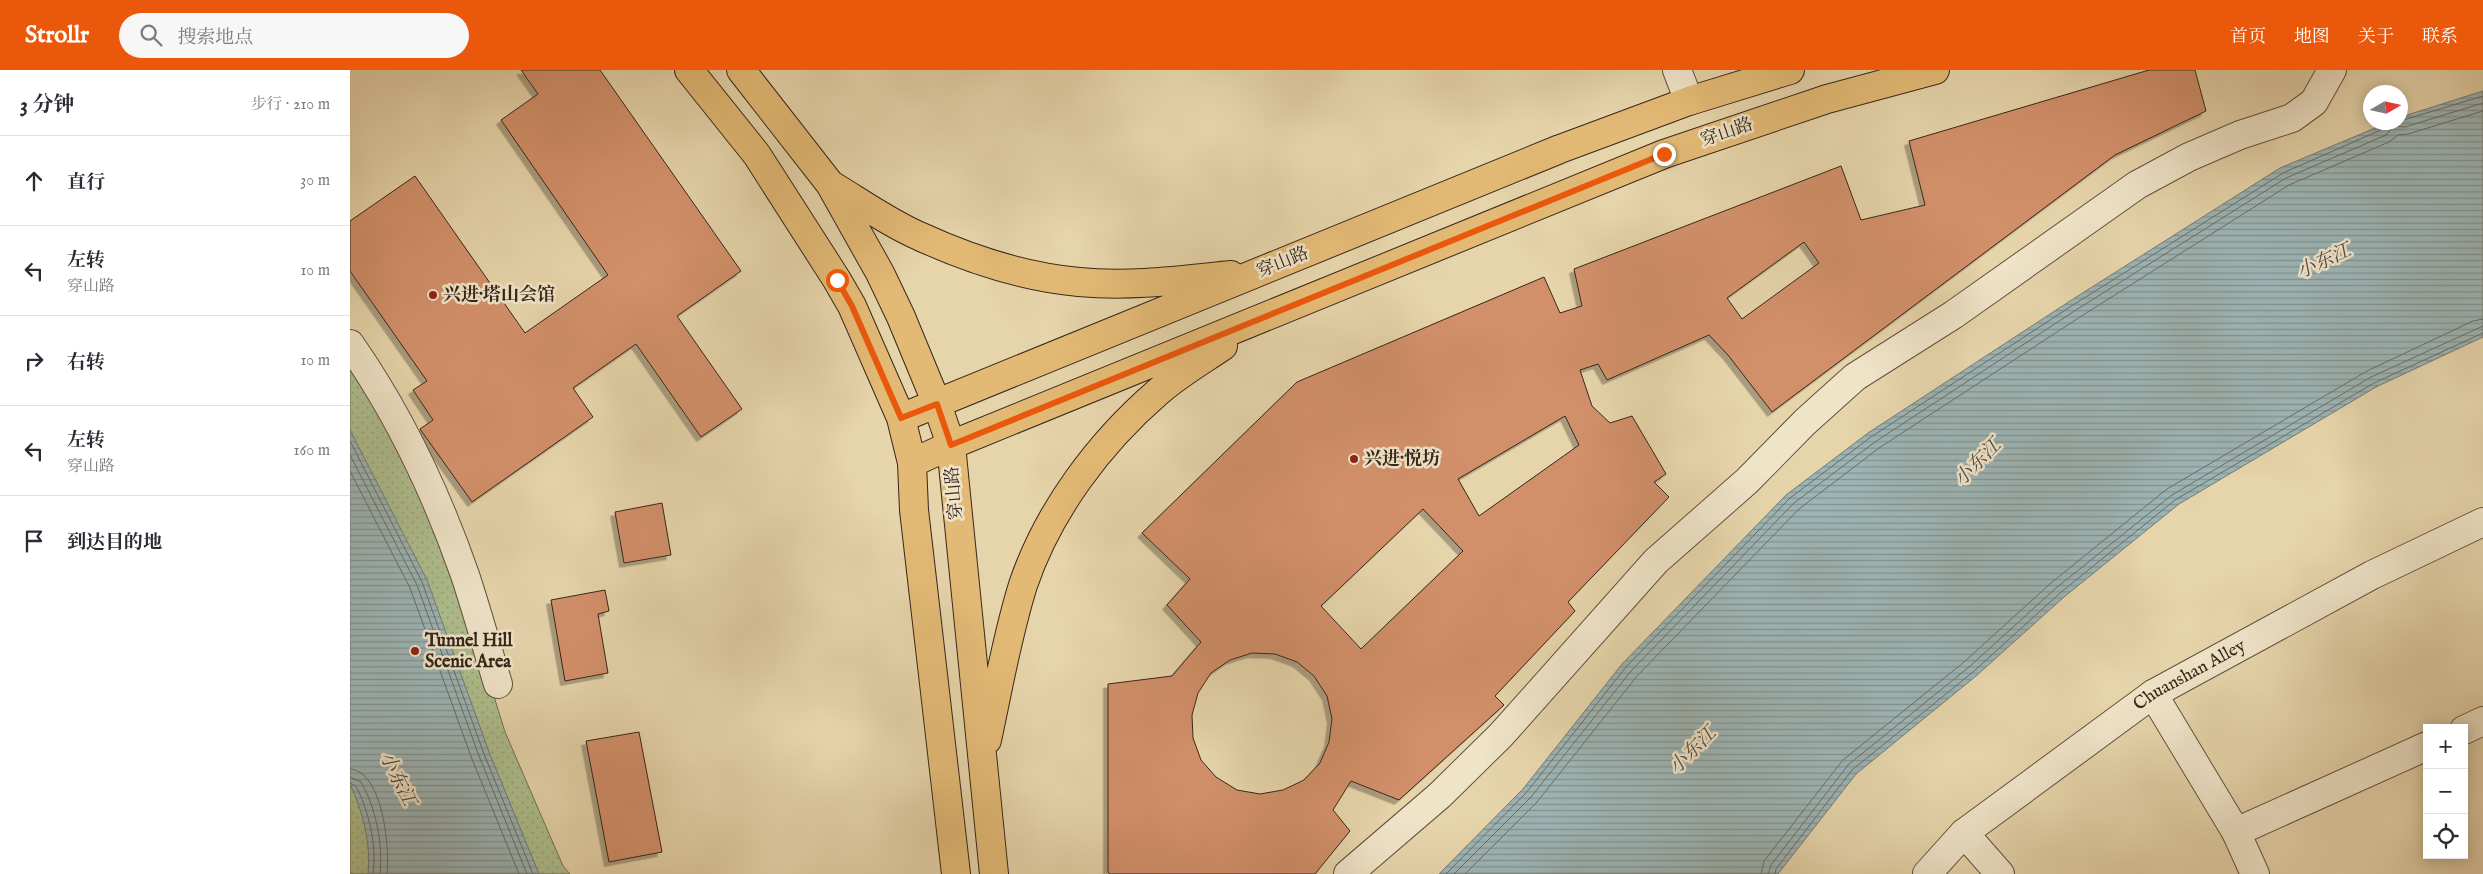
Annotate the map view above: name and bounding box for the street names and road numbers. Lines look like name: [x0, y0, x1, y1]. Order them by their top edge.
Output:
street label: 穿山路: [1698, 113, 1756, 153]
street label: 穿山路: [1254, 242, 1312, 284]
street label: 穿山路: [941, 465, 969, 521]
street label: Chuanshan Alley: [2129, 634, 2250, 716]

